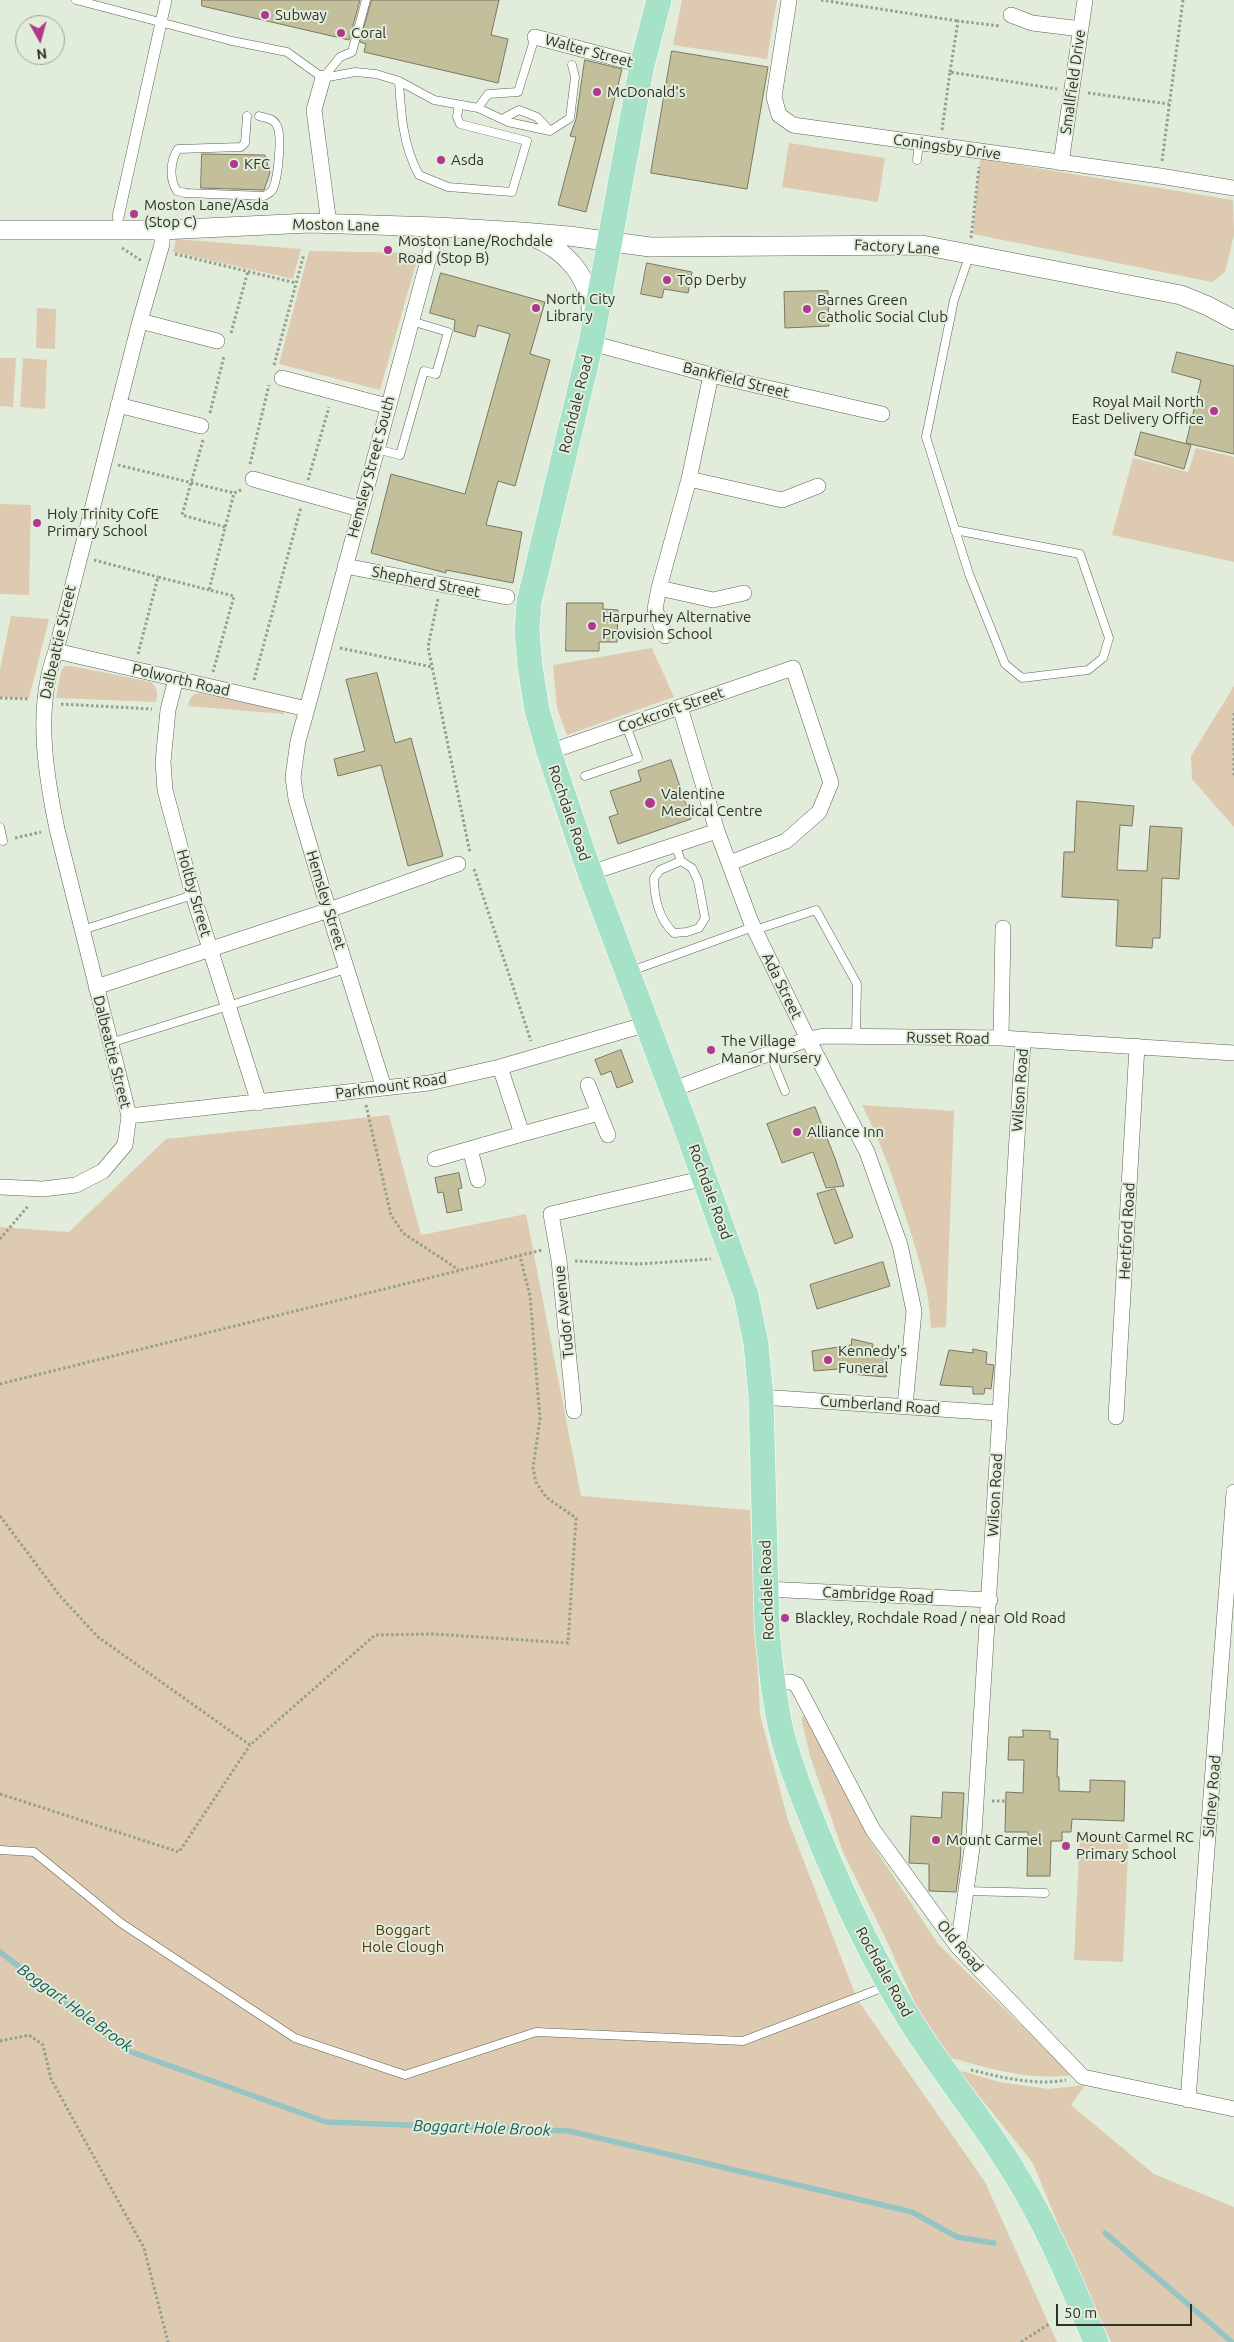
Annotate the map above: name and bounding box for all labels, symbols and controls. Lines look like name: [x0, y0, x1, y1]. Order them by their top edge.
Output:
place label: Subway: [275, 6, 327, 24]
marker: Subway: [259, 9, 271, 21]
north arrow: [15, 15, 65, 65]
place label: Coral: [351, 24, 386, 42]
marker: Coral: [335, 27, 347, 39]
street label: Smallfield Drive: [1057, 28, 1089, 136]
street label: Walter Street: [543, 31, 635, 71]
text: N: [36, 45, 48, 62]
place label: McDonald's: [607, 83, 685, 101]
marker: McDonald's: [591, 86, 603, 98]
street label: Coningsby Drive: [892, 131, 1002, 163]
place label: Asda: [451, 151, 484, 169]
marker: Asda: [435, 154, 447, 166]
place label: KFC: [244, 155, 270, 173]
marker: KFC: [228, 158, 240, 170]
place label: Moston Lane/Asda (Stop C): [144, 196, 269, 231]
marker: Moston Lane/Asda (Stop C): [128, 208, 140, 220]
street label: Moston Lane: [292, 215, 380, 235]
place label: Moston Lane/Rochdale Road (Stop B): [398, 232, 553, 267]
street label: Factory Lane: [854, 236, 940, 258]
marker: Moston Lane/Rochdale Road (Stop B): [382, 244, 394, 256]
place label: Top Derby: [677, 271, 746, 289]
marker: Top Derby: [661, 274, 673, 286]
place label: North City Library: [546, 290, 615, 325]
place label: Barnes Green Catholic Social Club: [817, 291, 948, 326]
marker: North City Library: [530, 302, 542, 314]
marker: Barnes Green Catholic Social Club: [801, 303, 813, 315]
street label: Rochdale Road: [555, 353, 597, 455]
street label: Bankfield Street: [681, 358, 791, 402]
place label: Royal Mail North East Delivery Office: [1071, 393, 1204, 428]
street label: Hemsley Street South: [343, 394, 399, 540]
marker: Royal Mail North East Delivery Office: [1208, 405, 1220, 417]
place label: Holy Trinity CofE Primary School: [47, 505, 159, 540]
marker: Holy Trinity CofE Primary School: [31, 517, 43, 529]
street label: Shepherd Street: [370, 563, 482, 601]
street label: Dalbeattie Street: [36, 583, 80, 701]
place label: Harpurhey Alternative Provision School: [602, 608, 751, 643]
marker: Harpurhey Alternative Provision School: [586, 620, 598, 632]
street label: Polworth Road: [130, 660, 232, 700]
street label: Cockcroft Street: [616, 683, 726, 737]
street label: Rochdale Road: [544, 763, 594, 863]
place label: Valentine Medical Centre: [661, 785, 763, 820]
marker: Valentine Medical Centre: [643, 796, 657, 810]
street label: Holtby Street: [173, 847, 215, 939]
street label: Hemsley Street: [302, 848, 350, 952]
street label: Ada Street: [758, 950, 806, 1022]
street label: Dalbeattie Street: [89, 994, 135, 1110]
street label: Russet Road: [906, 1028, 990, 1048]
place label: The Village Manor Nursery: [721, 1032, 821, 1067]
marker: The Village Manor Nursery: [705, 1044, 717, 1056]
street label: Wilson Road: [1008, 1048, 1032, 1132]
street label: Parkmount Road: [334, 1069, 448, 1103]
place label: Alliance Inn: [807, 1123, 884, 1141]
marker: Alliance Inn: [791, 1126, 803, 1138]
street label: Rochdale Road: [684, 1142, 736, 1242]
street label: Hertford Road: [1115, 1182, 1139, 1280]
street label: Tudor Avenue: [550, 1264, 578, 1360]
place label: Kennedy's Funeral: [838, 1342, 907, 1377]
marker: Kennedy's Funeral: [822, 1354, 834, 1366]
street label: Cumberland Road: [819, 1392, 941, 1418]
street label: Wilson Road: [984, 1453, 1006, 1537]
street label: Rochdale Road: [756, 1540, 778, 1640]
street label: Cambridge Road: [822, 1583, 934, 1607]
place label: Blackley, Rochdale Road / near Old Road: [795, 1609, 1066, 1627]
marker: Blackley, Rochdale Road / near Old Road: [779, 1612, 791, 1624]
street label: Sidney Road: [1199, 1754, 1225, 1838]
place label: Mount Carmel RC Primary School: [1076, 1828, 1194, 1863]
place label: Mount Carmel: [946, 1831, 1042, 1849]
marker: Mount Carmel: [930, 1834, 942, 1846]
marker: Mount Carmel RC Primary School: [1060, 1840, 1072, 1852]
street label: Old Road: [933, 1916, 987, 1976]
park label: Boggart Hole Clough: [362, 1921, 444, 1956]
street label: Rochdale Road: [852, 1924, 916, 2020]
water label: Boggart Hole Brook: [14, 1960, 136, 2056]
water label: Boggart Hole Brook: [413, 2116, 551, 2140]
scale bar: [1059, 2294, 1195, 2326]
text: 50 m: [1064, 2304, 1097, 2321]

